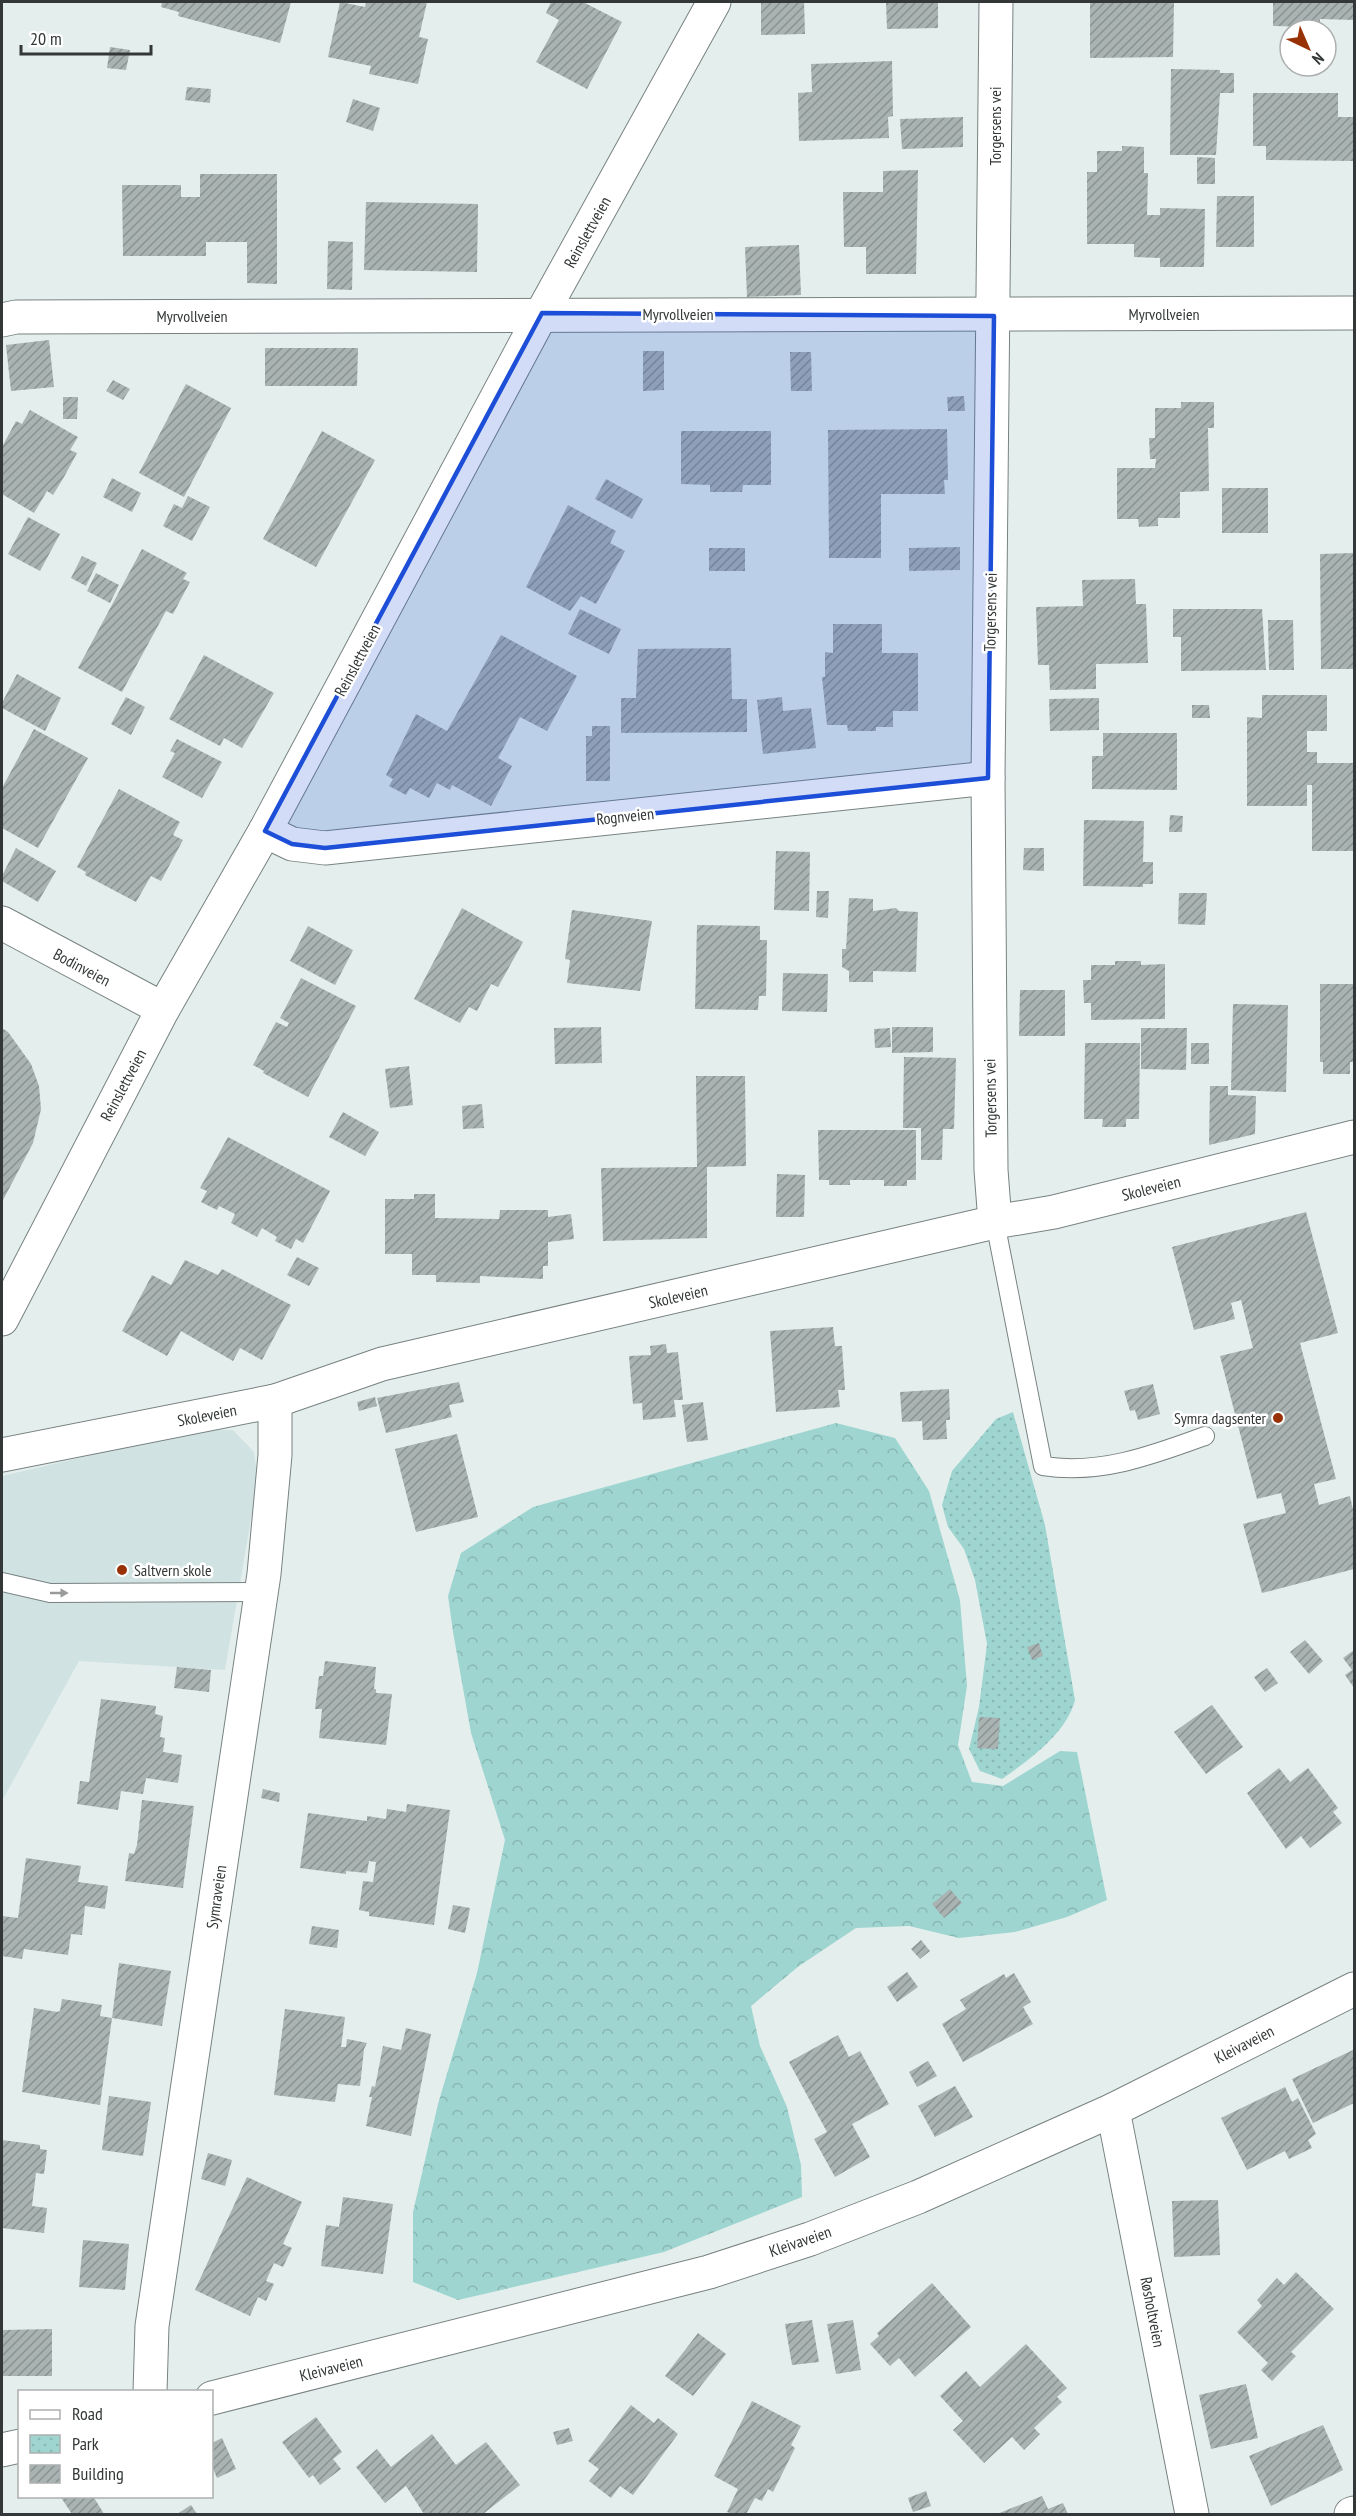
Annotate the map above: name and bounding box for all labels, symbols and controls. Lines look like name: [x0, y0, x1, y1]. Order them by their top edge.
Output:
scale bar: [21, 18, 152, 56]
north arrow: [1278, 18, 1338, 78]
text: 20 m: [30, 27, 62, 50]
text: N: [1308, 49, 1328, 69]
street label: Torgersens vei: [985, 87, 1005, 165]
street label: Reinslettveien: [559, 193, 615, 271]
street label: Myrvollveien: [642, 304, 714, 324]
street label: Myrvollveien: [1128, 304, 1200, 324]
street label: Myrvollveien: [156, 306, 228, 326]
street label: Torgersens vei: [979, 572, 1001, 652]
street label: Reinslettveien: [330, 621, 384, 699]
street label: Rognveien: [595, 803, 655, 829]
street label: Bodinveien: [50, 944, 114, 990]
street label: Reinslettveien: [96, 1046, 150, 1124]
street label: Torgersens vei: [979, 1058, 1001, 1138]
street label: Skoleveien: [1120, 1171, 1182, 1205]
street label: Skoleveien: [647, 1280, 709, 1312]
street label: Skoleveien: [176, 1399, 238, 1431]
place label: Symra dagsenter: [1174, 1408, 1267, 1428]
marker: Symra dagsenter: [1271, 1411, 1285, 1425]
place label: Saltvern skole: [134, 1560, 212, 1580]
marker: Saltvern skole: [115, 1563, 129, 1577]
one-way arrow: [49, 1588, 68, 1598]
street label: Symraveien: [202, 1864, 230, 1930]
street label: Kleivaveien: [1211, 2021, 1277, 2067]
street label: Kleivaveien: [766, 2221, 834, 2261]
street label: Røsholtveien: [1136, 2275, 1170, 2349]
street label: Kleivaveien: [297, 2351, 365, 2385]
legend: [18, 2390, 213, 2498]
text: Road: [72, 2402, 103, 2425]
text: Park: [72, 2432, 99, 2455]
text: Building: [72, 2462, 124, 2485]

